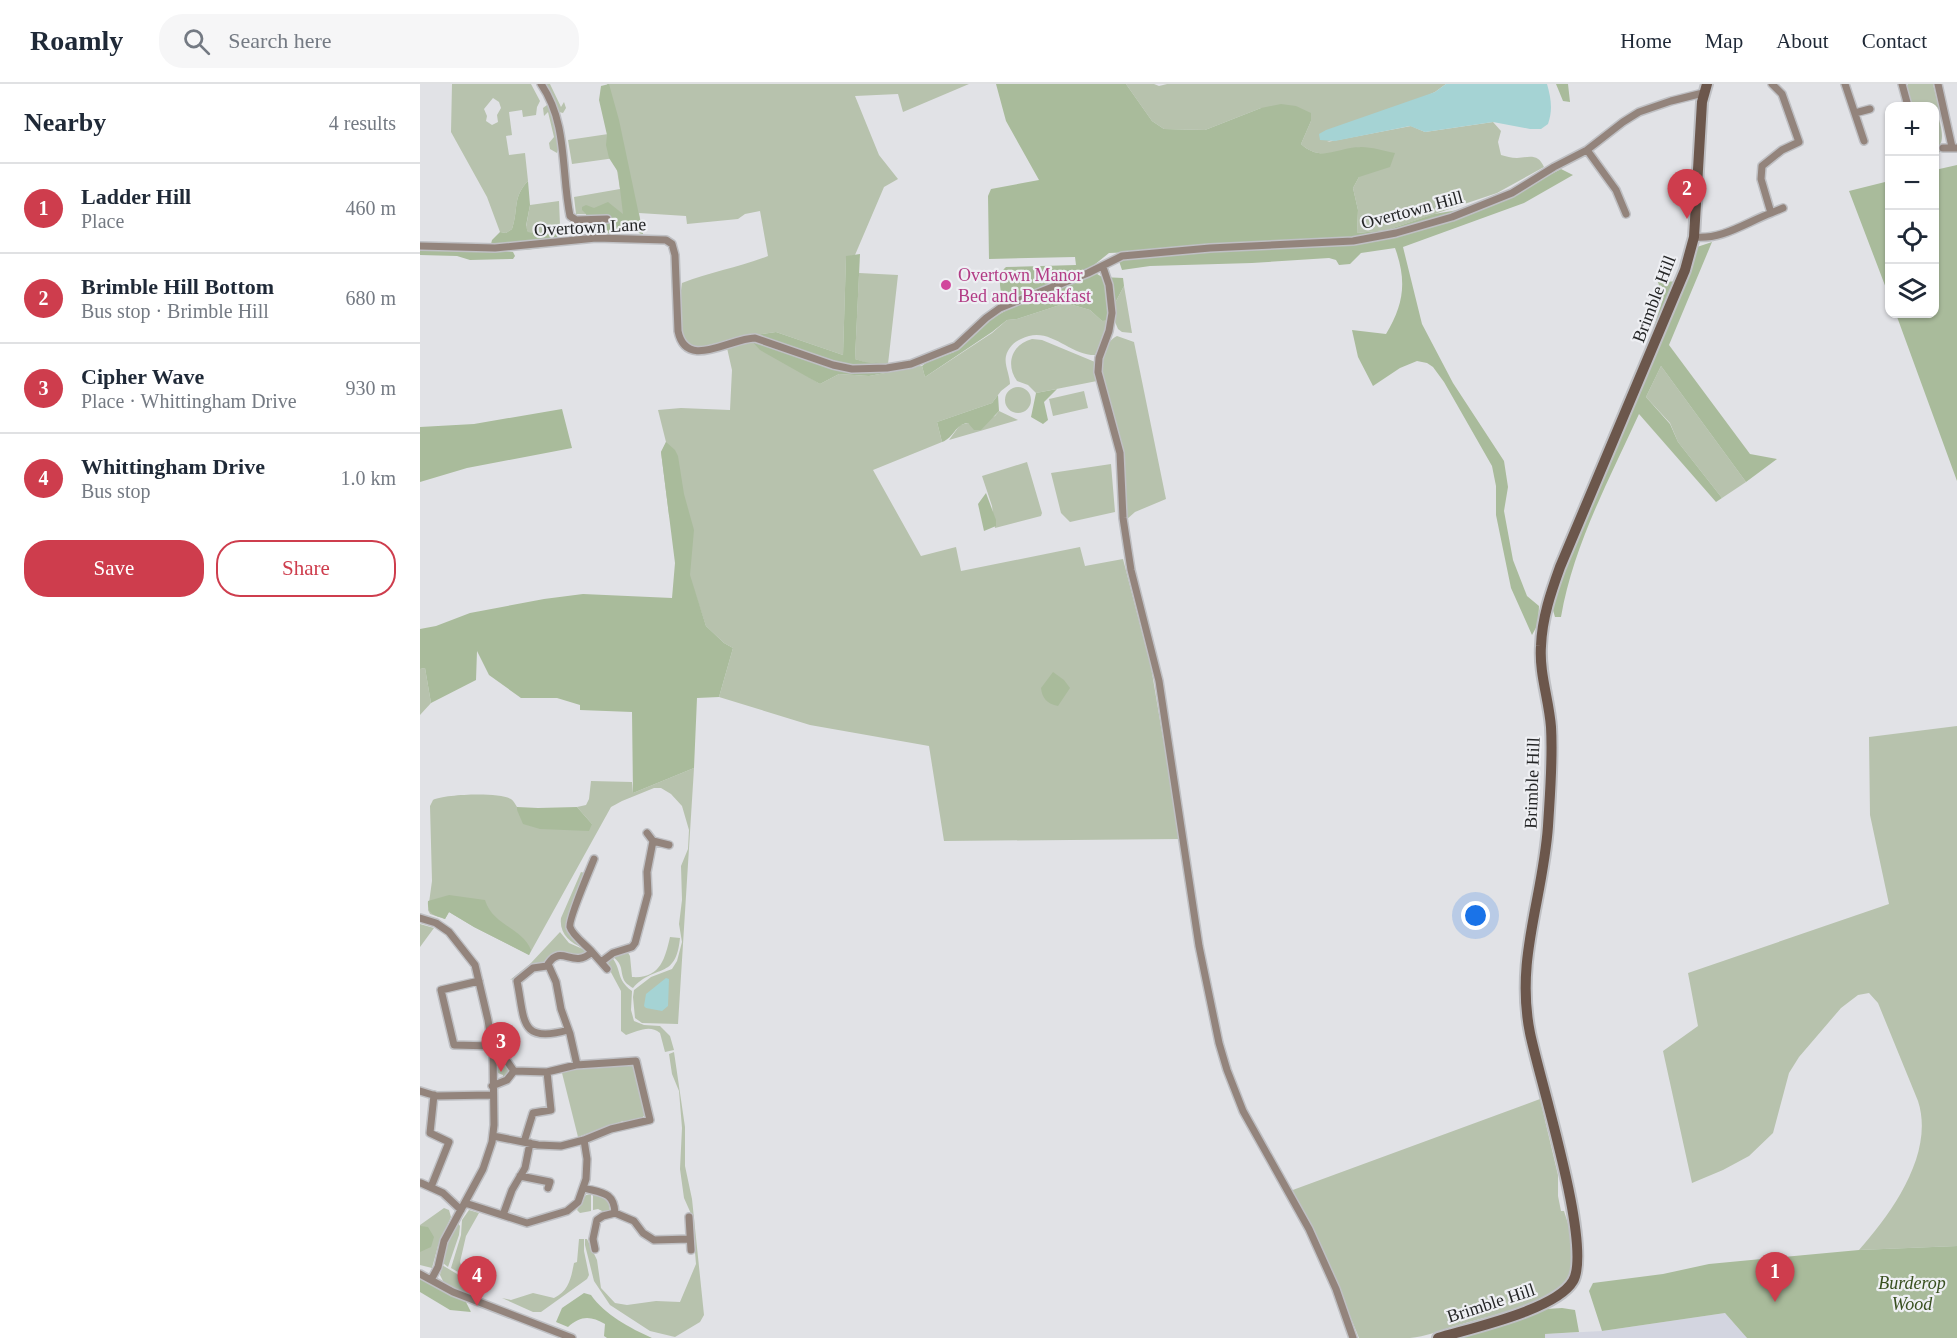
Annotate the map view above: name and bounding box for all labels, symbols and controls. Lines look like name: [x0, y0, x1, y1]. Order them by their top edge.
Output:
search box: [159, 14, 579, 68]
text: Roamly: [30, 25, 123, 56]
icon: search: [180, 25, 213, 58]
text: Search here: [228, 28, 332, 53]
text: Home: [1620, 29, 1672, 53]
text: Map: [1705, 29, 1743, 53]
text: About: [1776, 29, 1829, 53]
text: Contact: [1862, 29, 1927, 53]
map controls: [1885, 102, 1939, 318]
button: +: [1885, 102, 1939, 156]
text: Nearby: [24, 108, 106, 137]
text: 4 results: [329, 112, 396, 134]
button: −: [1885, 156, 1939, 210]
pin: 2: [1668, 170, 1706, 219]
text: Ladder Hill: [81, 184, 191, 209]
street label: Overtown Hill: [1359, 187, 1465, 233]
text: 1: [39, 197, 49, 219]
text: 460 m: [345, 197, 396, 219]
text: Place: [81, 210, 124, 232]
button: locate: [1885, 210, 1939, 264]
street label: Overtown Lane: [533, 214, 647, 240]
street label: Brimble Hill: [1628, 253, 1680, 345]
button: layers: [1885, 264, 1939, 318]
place label: Overtown Manor Bed and Breakfast: [958, 265, 1091, 306]
text: Brimble Hill Bottom: [81, 274, 274, 299]
marker: Overtown Manor Bed and Breakfast: [939, 278, 953, 292]
text: 2: [39, 287, 49, 309]
text: 680 m: [345, 287, 396, 309]
text: Bus stop · Brimble Hill: [81, 300, 269, 322]
text: Cipher Wave: [81, 364, 204, 389]
text: 3: [39, 377, 49, 399]
text: 930 m: [345, 377, 396, 399]
text: Place · Whittingham Drive: [81, 390, 297, 412]
text: Whittingham Drive: [81, 454, 265, 479]
text: 4: [39, 467, 49, 489]
text: 1.0 km: [340, 467, 396, 489]
text: Bus stop: [81, 480, 150, 502]
button: Save: [24, 540, 204, 597]
button: Share: [216, 540, 396, 597]
street label: Brimble Hill: [1520, 737, 1544, 829]
your location: [1461, 901, 1490, 930]
pin: 3: [482, 1022, 520, 1072]
pin: 1: [1756, 1252, 1794, 1302]
pin: 4: [458, 1256, 496, 1306]
park label: Burderop Wood: [1878, 1273, 1946, 1314]
street label: Brimble Hill: [1444, 1279, 1538, 1327]

